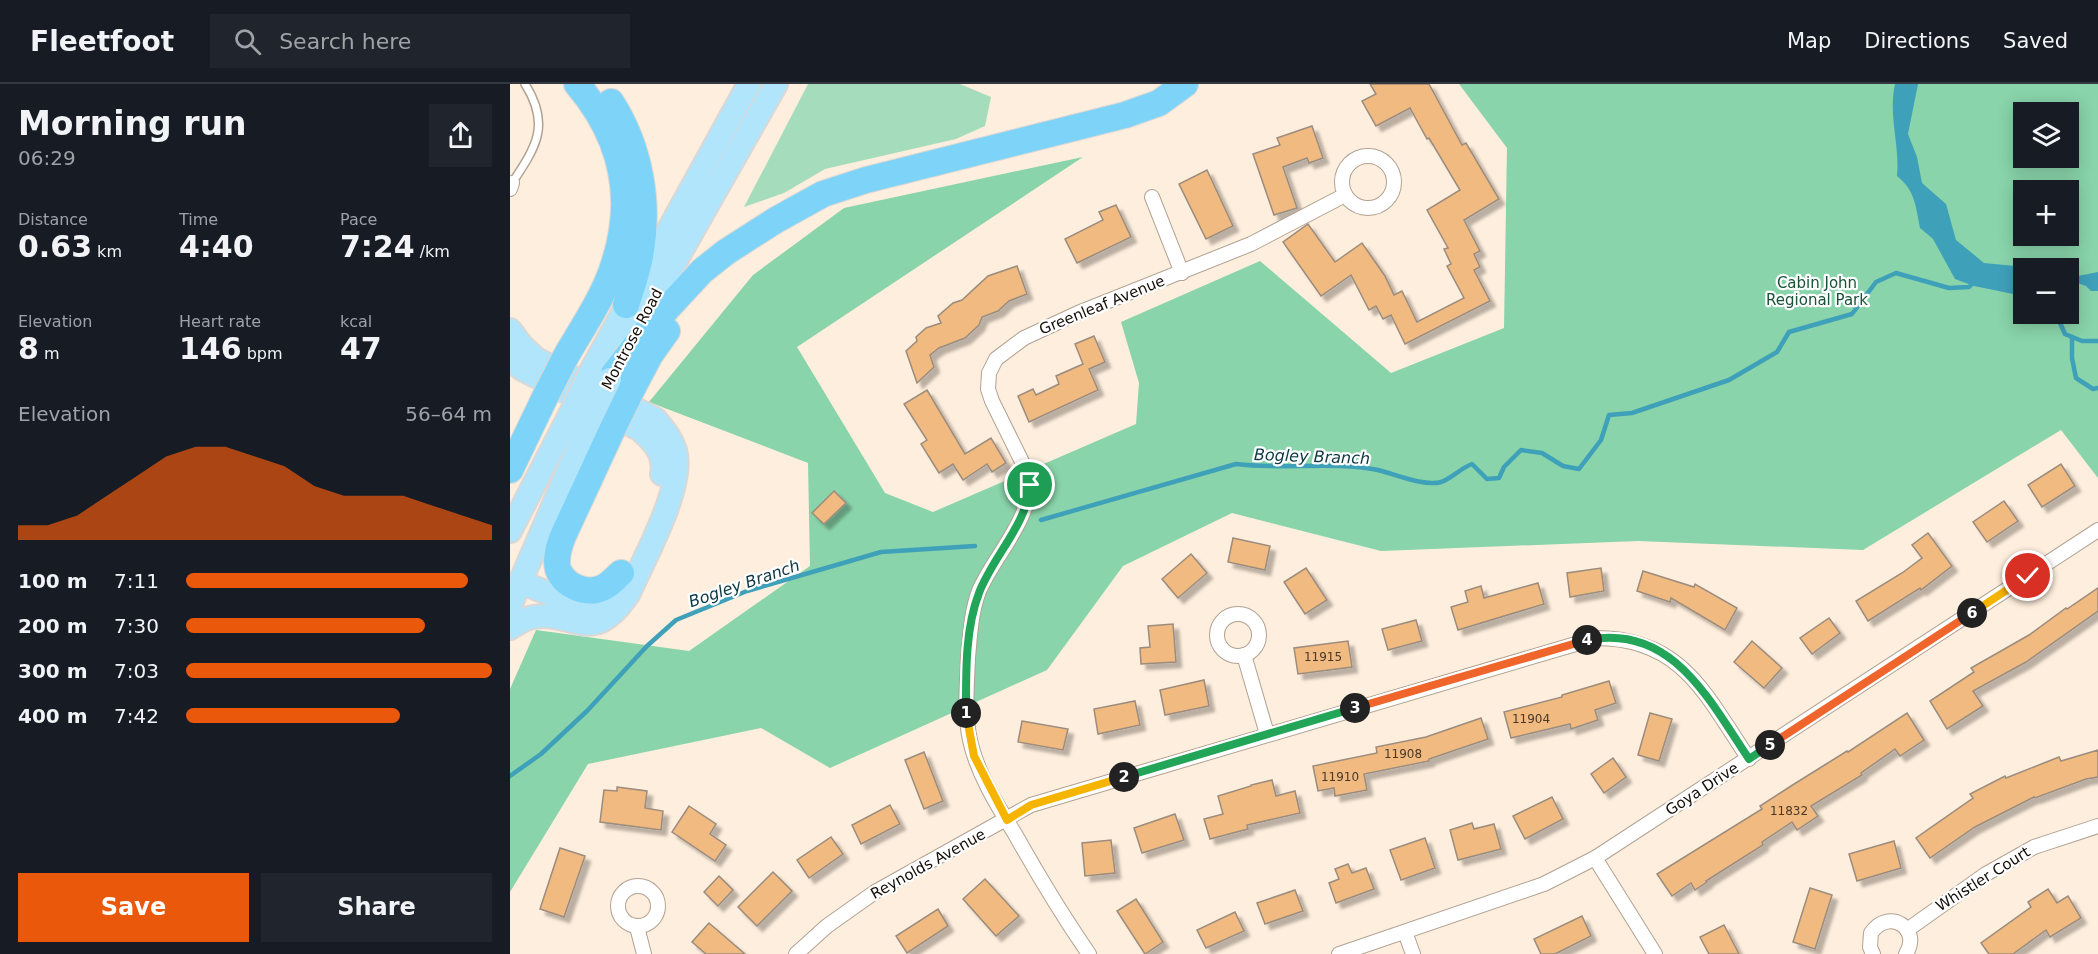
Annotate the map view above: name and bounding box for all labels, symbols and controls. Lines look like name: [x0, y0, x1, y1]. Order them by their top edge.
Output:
search box: [210, 14, 630, 68]
text: Fleetfoot: [30, 25, 174, 58]
icon: search: [231, 25, 264, 58]
text: Search here: [279, 29, 411, 54]
text: Map: [1787, 29, 1831, 53]
text: Directions: [1864, 29, 1970, 53]
text: Saved: [2003, 29, 2068, 53]
map controls: [2013, 102, 2079, 324]
button: layers: [2013, 102, 2079, 168]
text: Morning run: [18, 104, 246, 143]
button: share: [429, 104, 492, 167]
text: 06:29: [18, 146, 76, 170]
button: +: [2013, 180, 2079, 246]
text: Distance: [18, 210, 88, 229]
text: Time: [179, 210, 218, 229]
text: Pace: [340, 210, 377, 229]
text: 0.63: [18, 229, 92, 264]
text: 4:40: [179, 229, 254, 264]
text: 7:24: [340, 229, 415, 264]
text: km: [92, 242, 122, 261]
text: /km: [415, 242, 450, 261]
button: −: [2013, 258, 2079, 324]
street label: Greenleaf Avenue: [1037, 272, 1167, 338]
park label: Cabin John Regional Park: [1766, 274, 1868, 309]
street label: Montrose Road: [598, 285, 666, 393]
text: Elevation: [18, 312, 92, 331]
text: Heart rate: [179, 312, 261, 331]
text: kcal: [340, 312, 372, 331]
text: 8: [18, 331, 39, 366]
text: 146: [179, 331, 242, 366]
text: 47: [340, 331, 382, 366]
text: m: [39, 344, 60, 363]
text: bpm: [242, 344, 283, 363]
text: Elevation: [18, 402, 111, 426]
text: 56–64 m: [405, 402, 492, 426]
water label: Bogley Branch: [1254, 445, 1370, 468]
pin: [1004, 459, 1055, 510]
icon: arrive: [1013, 468, 1046, 501]
pin: [2002, 550, 2053, 601]
water label: Bogley Branch: [686, 556, 802, 611]
icon: check: [2011, 559, 2044, 592]
text: 100 m: [18, 569, 88, 593]
text: 7:11: [114, 569, 159, 593]
pin: 6: [1957, 598, 1987, 628]
text: 6: [1966, 603, 1978, 622]
text: 200 m: [18, 614, 88, 638]
text: 7:30: [114, 614, 159, 638]
pin: 4: [1572, 625, 1602, 655]
text: 4: [1581, 630, 1593, 649]
house number: 11915: [1304, 650, 1342, 664]
text: 300 m: [18, 659, 88, 683]
text: 7:03: [114, 659, 159, 683]
pin: 3: [1340, 693, 1370, 723]
pin: 1: [951, 698, 981, 728]
text: 3: [1349, 698, 1361, 717]
text: 1: [960, 703, 972, 722]
text: 400 m: [18, 704, 88, 728]
text: 7:42: [114, 704, 159, 728]
house number: 11904: [1512, 712, 1550, 726]
pin: 5: [1755, 730, 1785, 760]
text: 5: [1764, 735, 1776, 754]
house number: 11908: [1384, 747, 1422, 761]
street label: Goya Drive: [1662, 759, 1742, 819]
pin: 2: [1109, 762, 1139, 792]
text: 2: [1118, 767, 1130, 786]
house number: 11910: [1321, 770, 1359, 784]
house number: 11832: [1770, 804, 1808, 818]
street label: Reynolds Avenue: [867, 825, 989, 903]
street label: Whistler Court: [1933, 843, 2034, 915]
button: Save: [18, 873, 249, 942]
button: Share: [261, 873, 492, 942]

